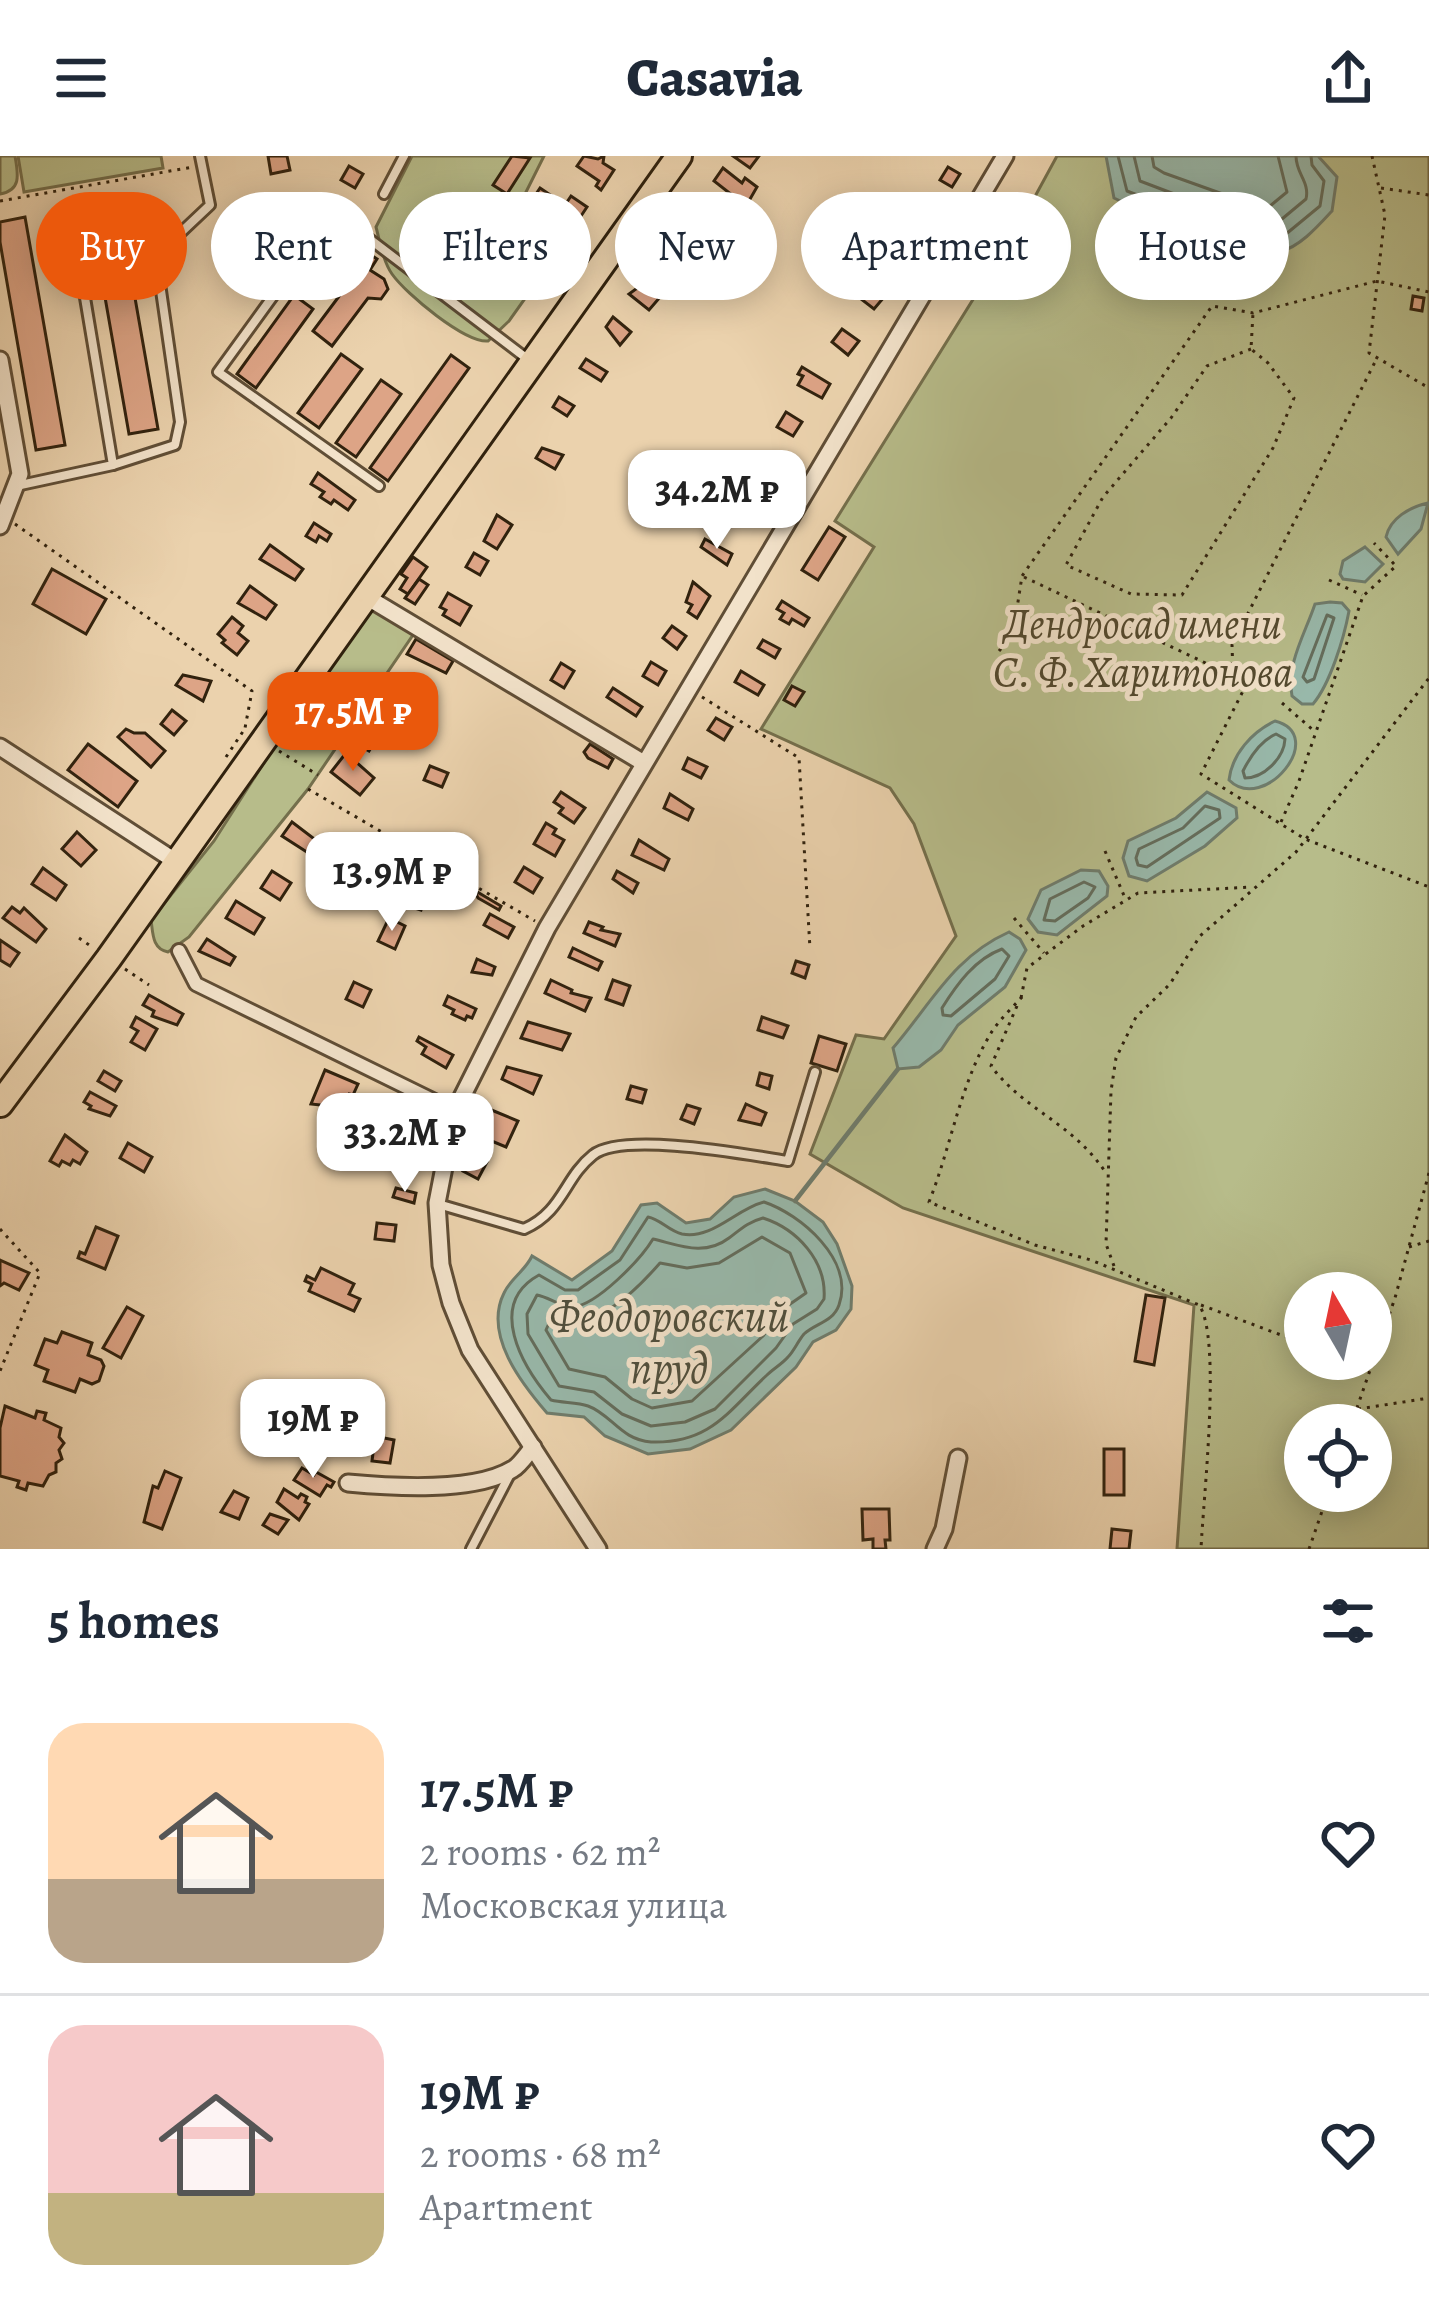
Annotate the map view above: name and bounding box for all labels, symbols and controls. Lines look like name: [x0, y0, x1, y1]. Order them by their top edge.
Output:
text: Casavia: [626, 41, 803, 115]
icon: menu: [48, 45, 114, 111]
icon: share: [1315, 45, 1381, 111]
chip: Buy: [36, 192, 187, 300]
chip: Rent: [211, 192, 375, 300]
chip: Filters: [399, 192, 591, 300]
chip: New: [615, 192, 777, 300]
chip: Apartment: [801, 192, 1071, 300]
chip: House: [1095, 192, 1289, 300]
pin: 34.2M ₽: [606, 450, 828, 552]
text: 34.2M ₽: [655, 462, 779, 515]
park label: Дендросад имени С. Ф. Харитонова: [993, 595, 1293, 700]
pin: 17.5M ₽: [242, 672, 464, 774]
text: 17.5M ₽: [294, 684, 412, 737]
pin: 13.9M ₽: [281, 832, 503, 934]
text: 13.9M ₽: [333, 844, 451, 897]
pin: 33.2M ₽: [294, 1093, 516, 1195]
text: 33.2M ₽: [344, 1105, 466, 1158]
north arrow: [1284, 1272, 1392, 1380]
map controls: [1284, 1272, 1392, 1512]
water label: Феодоровский пруд: [549, 1285, 789, 1399]
pin: 19M ₽: [229, 1379, 397, 1481]
text: 19M ₽: [267, 1391, 359, 1444]
button: locate: [1284, 1404, 1392, 1512]
text: 5 homes: [48, 1586, 220, 1656]
icon: filters: [1315, 1588, 1381, 1654]
text: 17.5M ₽: [420, 1755, 574, 1825]
icon: home: [144, 1771, 288, 1915]
icon: heart: [1315, 1810, 1381, 1876]
text: 2 rooms · 62 m²: [420, 1825, 660, 1878]
text: Московская улица: [420, 1878, 727, 1931]
text: 19M ₽: [420, 2057, 540, 2127]
icon: home: [144, 2073, 288, 2217]
icon: heart: [1315, 2112, 1381, 2178]
text: 2 rooms · 68 m²: [420, 2127, 661, 2180]
text: Apartment: [420, 2180, 593, 2233]

